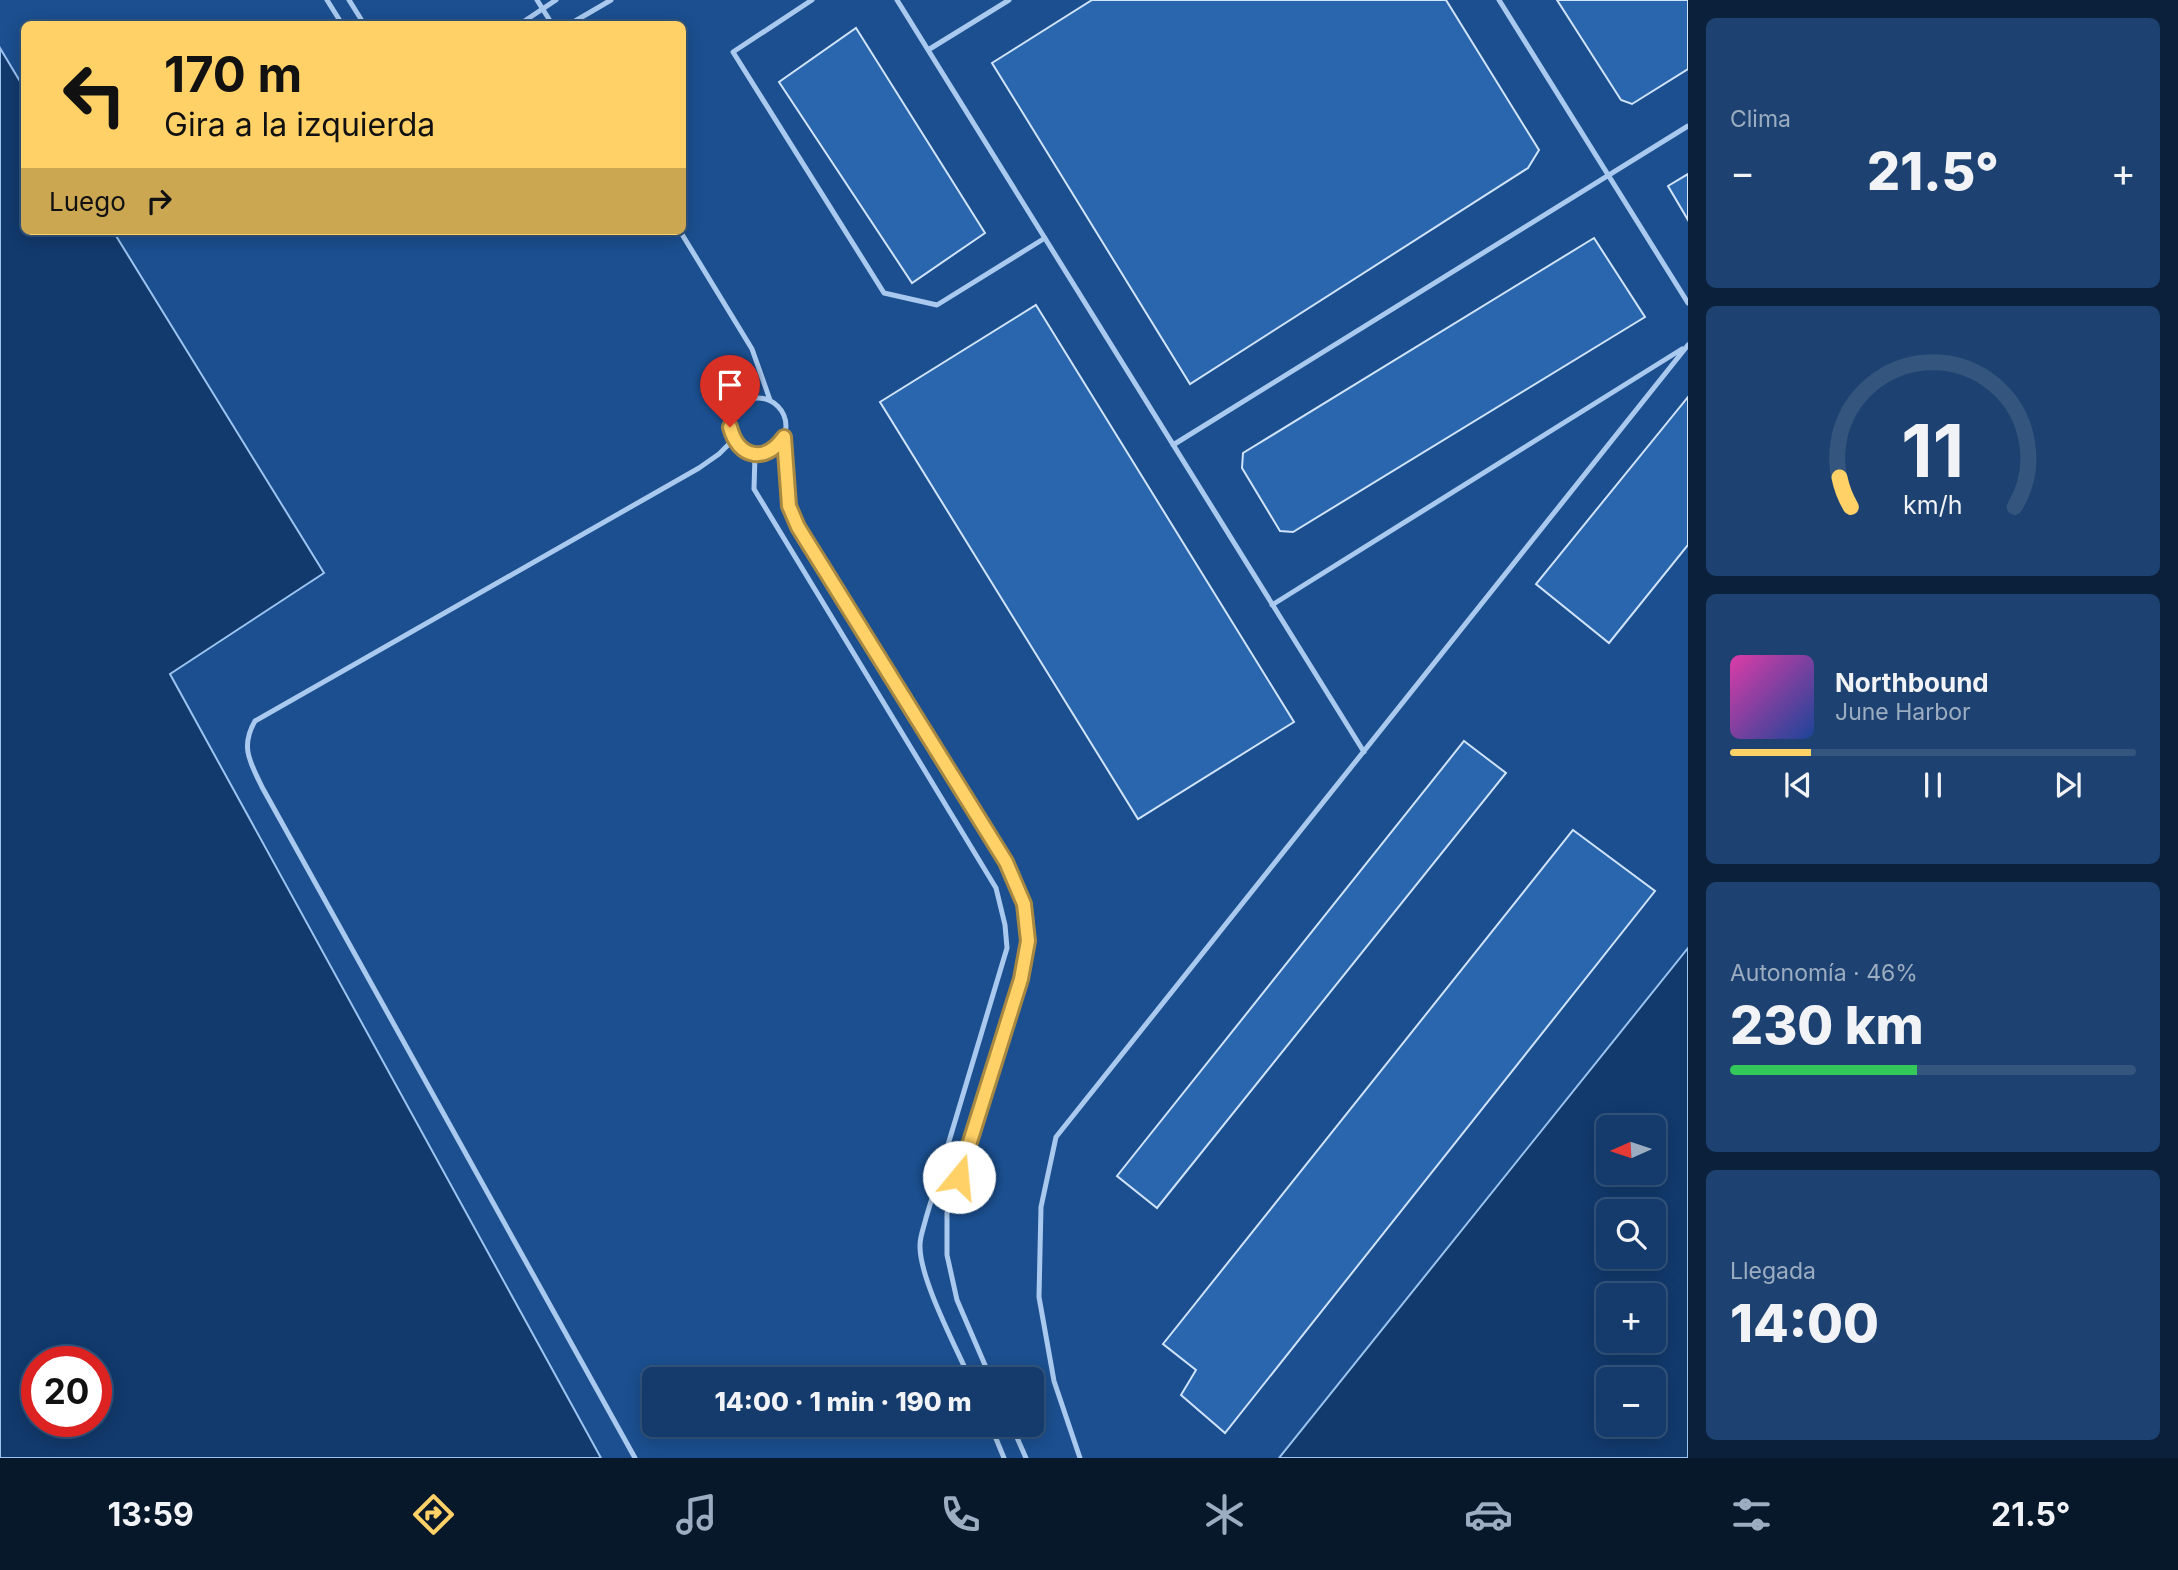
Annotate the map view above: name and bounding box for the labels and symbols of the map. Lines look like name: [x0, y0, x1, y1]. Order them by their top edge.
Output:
pin: [700, 355, 760, 427]
north arrow: [1596, 1115, 1666, 1185]
position arrow: [922, 1140, 996, 1214]
speed limit sign: 20: [21, 1346, 112, 1437]

